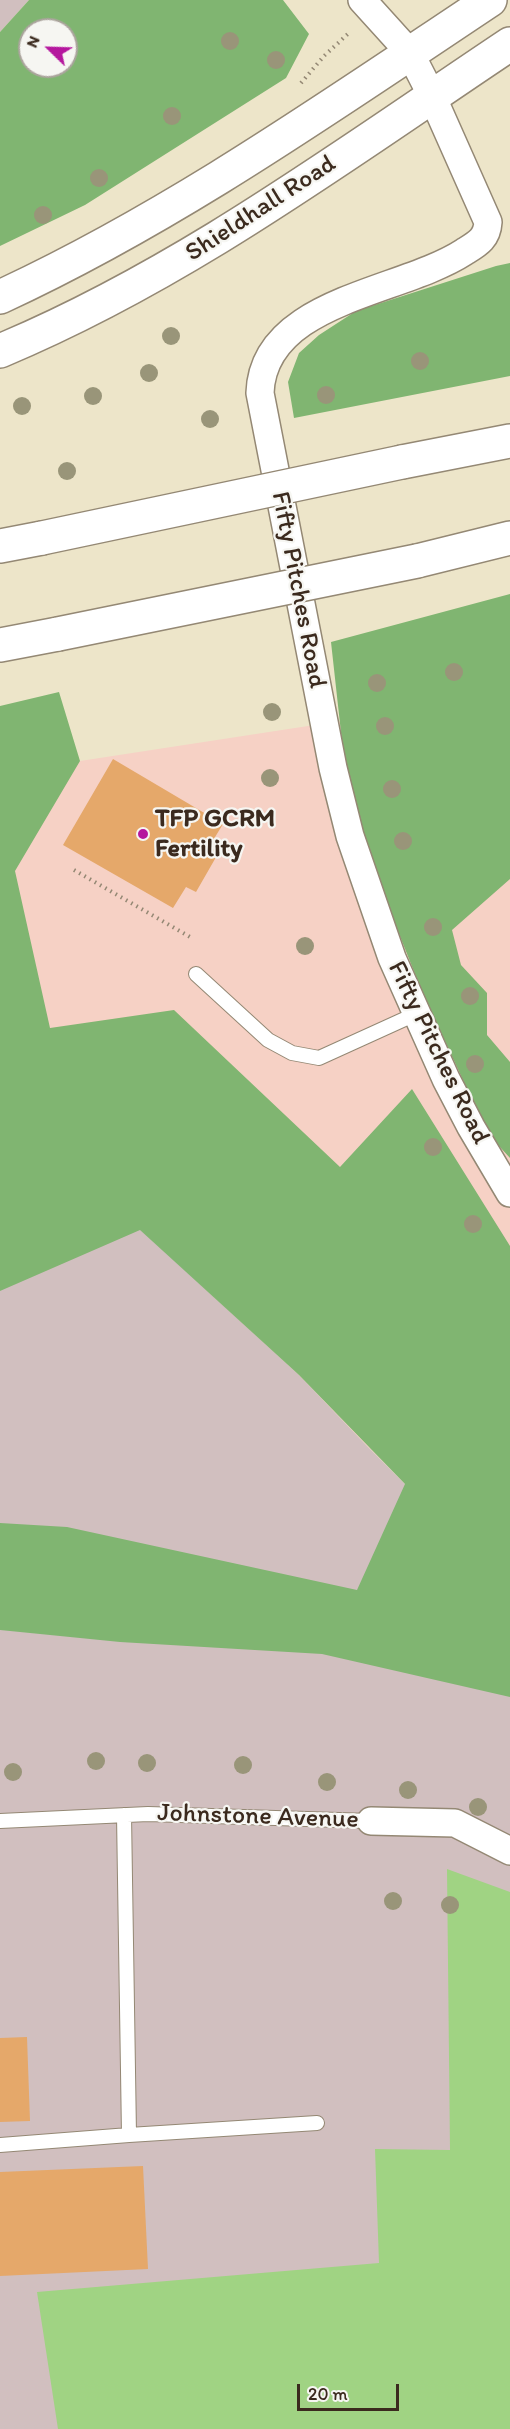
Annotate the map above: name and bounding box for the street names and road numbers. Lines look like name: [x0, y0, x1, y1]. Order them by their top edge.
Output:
street label: Shieldhall Road: [180, 149, 342, 269]
street label: Fifty Pitches Road: [264, 489, 332, 691]
street label: Fifty Pitches Road: [380, 956, 496, 1150]
street label: Johnstone Avenue: [157, 1798, 359, 1836]

